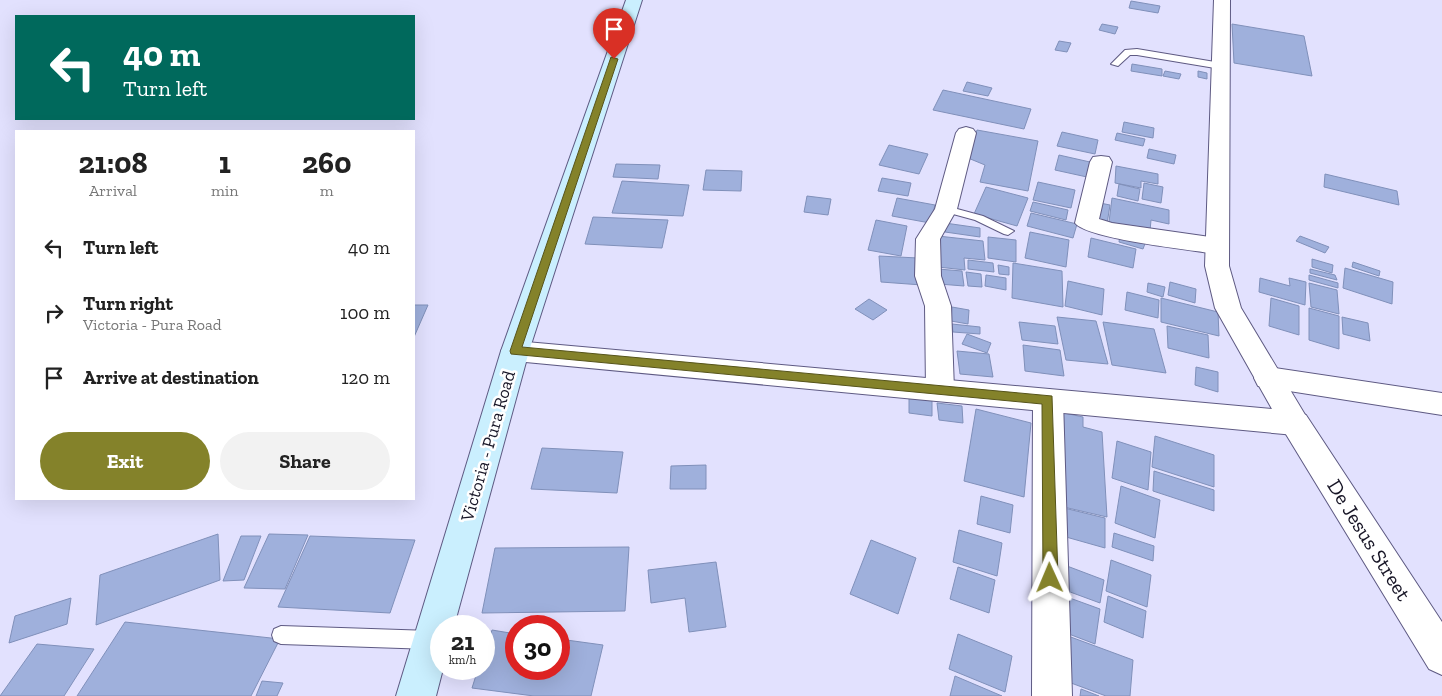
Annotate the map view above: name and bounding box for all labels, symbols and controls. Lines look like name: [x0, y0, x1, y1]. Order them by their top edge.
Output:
pin: [593, 8, 635, 59]
icon: arrive: [600, 15, 628, 43]
text: 40 m: [123, 33, 200, 75]
icon: left: [40, 35, 105, 100]
text: Turn left: [123, 75, 207, 102]
text: 21:08: [78, 145, 148, 181]
text: 1: [219, 145, 231, 181]
text: 260: [302, 145, 351, 181]
text: Arrival: [89, 181, 137, 200]
text: min: [211, 181, 239, 200]
text: m: [320, 181, 334, 200]
icon: left: [40, 234, 68, 262]
text: Turn left: [83, 236, 158, 259]
text: 40 m: [348, 236, 390, 259]
text: Turn right: [83, 292, 173, 315]
icon: right: [40, 299, 68, 327]
text: 100 m: [340, 301, 390, 324]
text: Victoria - Pura Road: [83, 315, 221, 334]
icon: arrive: [40, 364, 68, 392]
text: Arrive at destination: [83, 366, 259, 389]
text: 120 m: [341, 366, 390, 389]
street label: Victoria - Pura Road: [456, 368, 520, 525]
button: Exit: [40, 432, 210, 490]
button: Share: [220, 432, 390, 490]
street label: De Jesus Street: [1322, 474, 1417, 605]
position arrow: [1023, 551, 1075, 603]
speed limit sign: 30: [505, 615, 570, 680]
text: 21: [451, 626, 474, 656]
text: km/h: [449, 653, 476, 667]

